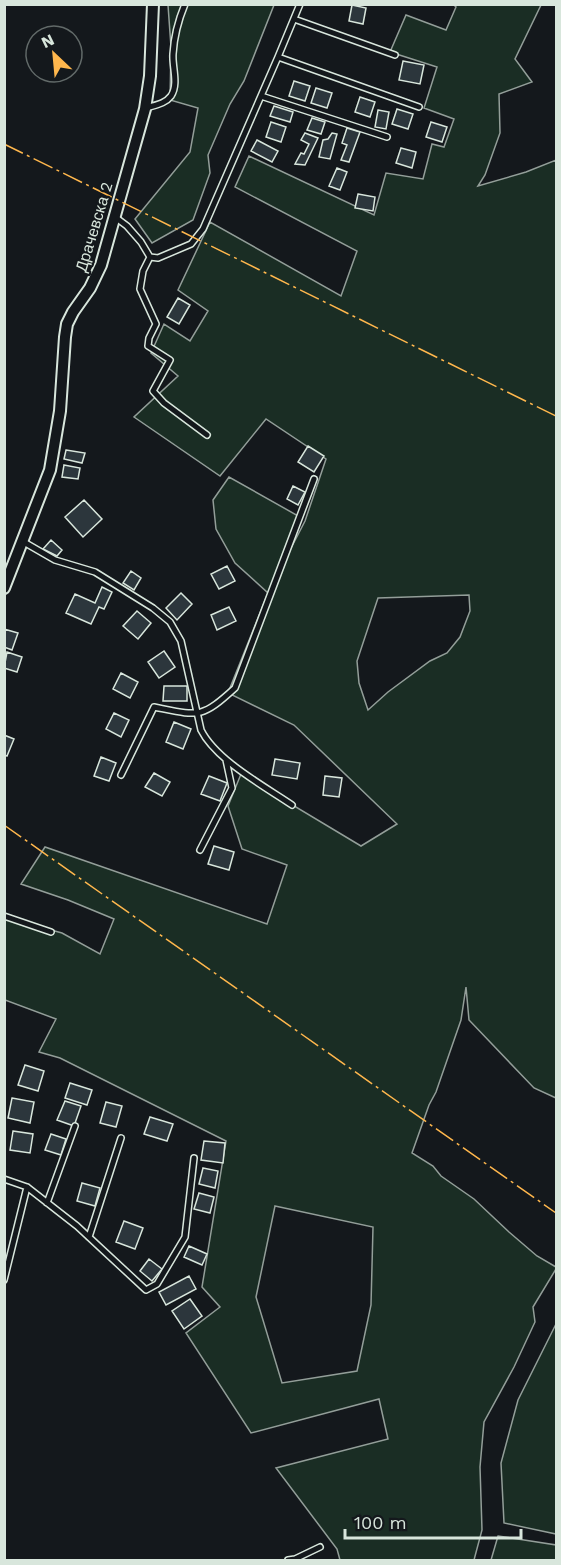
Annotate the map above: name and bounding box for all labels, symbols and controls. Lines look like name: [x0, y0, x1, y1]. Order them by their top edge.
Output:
north arrow: [24, 24, 84, 84]
text: N: [38, 30, 57, 52]
street label: Драчевска 2: [71, 180, 117, 274]
scale bar: [345, 1502, 520, 1540]
text: 100 m: [354, 1512, 407, 1533]

